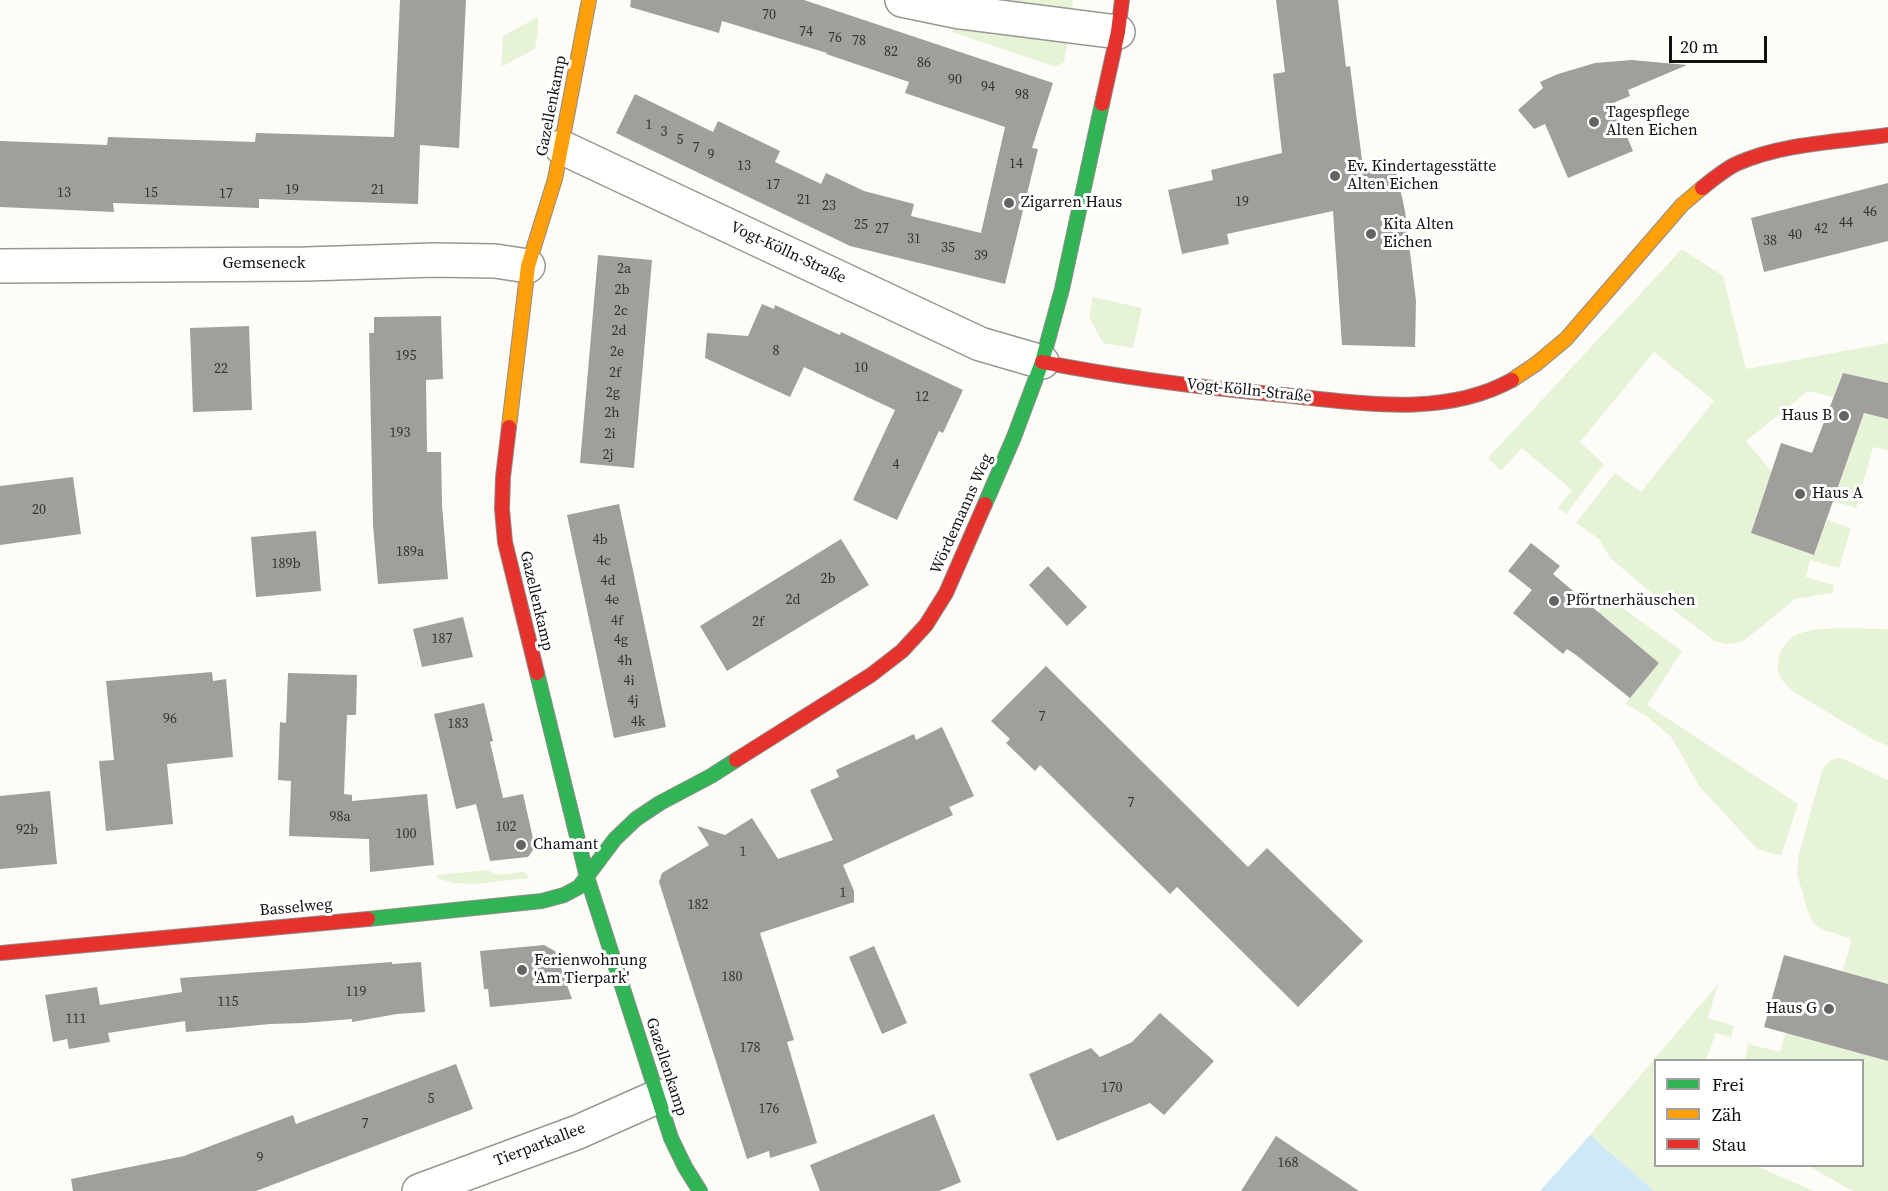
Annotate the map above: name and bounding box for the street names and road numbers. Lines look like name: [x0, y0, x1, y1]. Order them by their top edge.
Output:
street label: Gazellenkamp: [533, 54, 571, 158]
street label: Vogt-Kölln-Straße: [727, 218, 849, 288]
street label: Gemseneck: [223, 254, 305, 274]
street label: Vogt-Kölln-Straße: [1185, 375, 1313, 407]
street label: Wördemanns Weg: [927, 451, 997, 577]
street label: Gazellenkamp: [515, 549, 557, 653]
street label: Basselweg: [259, 895, 333, 921]
street label: Gazellenkamp: [641, 1015, 691, 1119]
street label: Tierparkallee: [492, 1119, 588, 1171]

